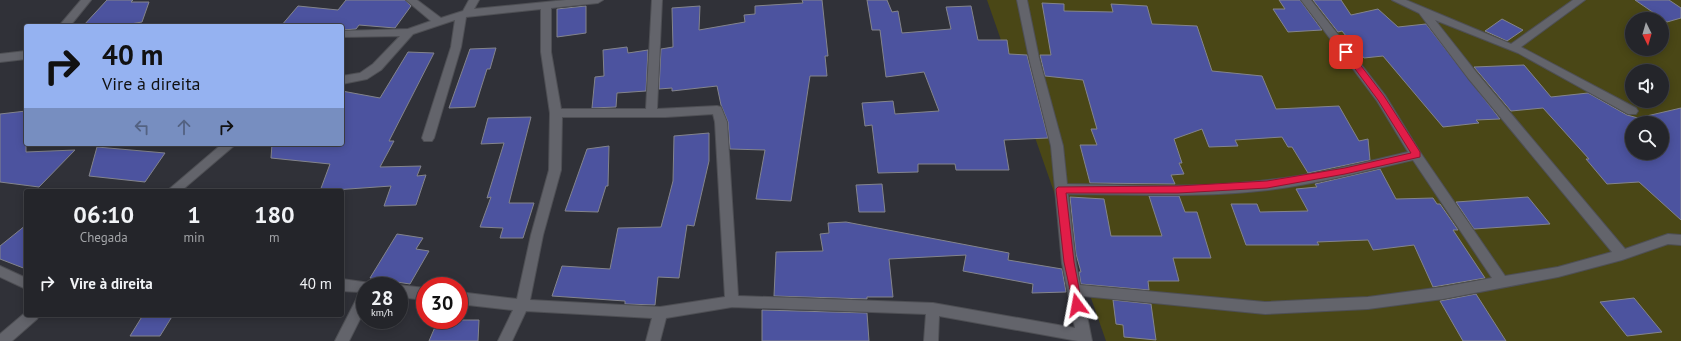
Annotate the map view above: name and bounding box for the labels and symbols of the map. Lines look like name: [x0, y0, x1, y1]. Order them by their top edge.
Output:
north arrow: [1625, 12, 1669, 56]
pin: [1329, 35, 1363, 69]
speed limit sign: 30: [416, 277, 468, 329]
position arrow: [1056, 284, 1098, 326]

